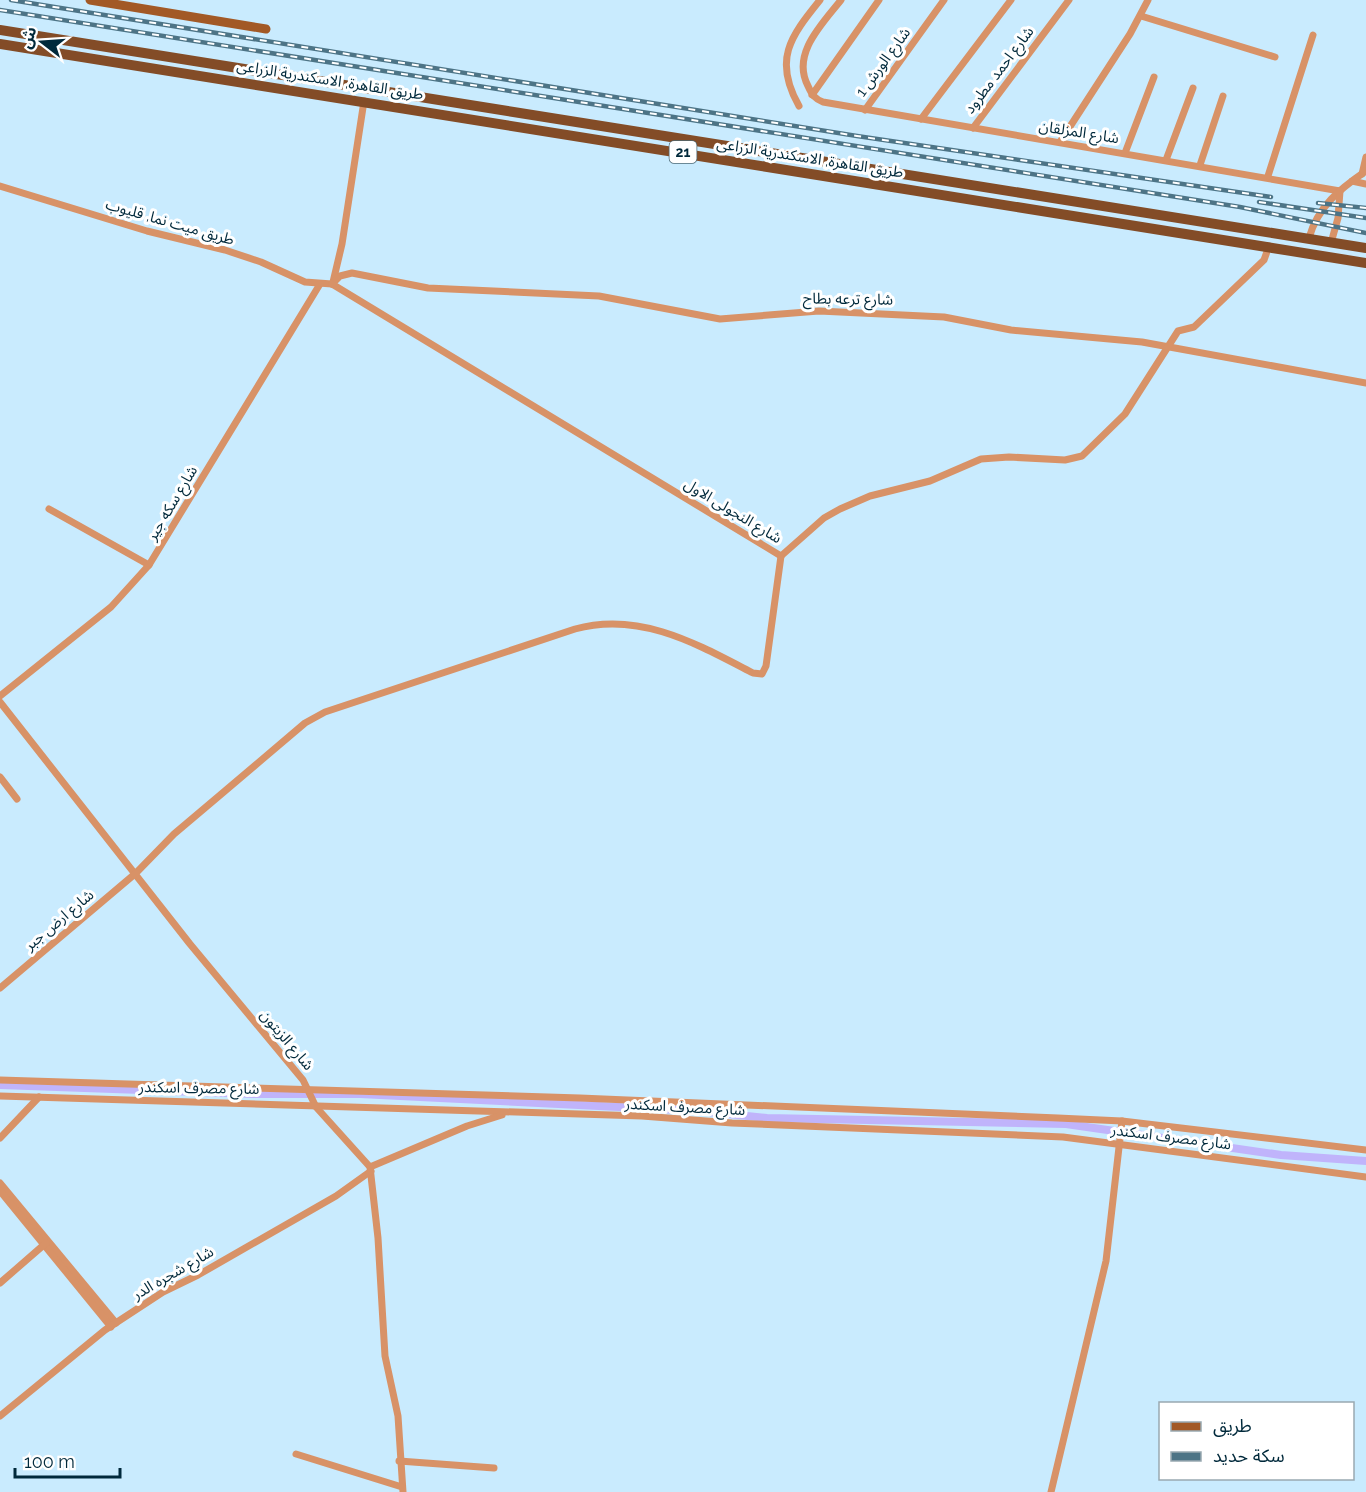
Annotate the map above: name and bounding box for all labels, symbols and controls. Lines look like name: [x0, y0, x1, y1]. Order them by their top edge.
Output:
north arrow: [12, 12, 72, 72]
street label: شارع احمد مطرود: [960, 23, 1040, 119]
text: ش: [16, 24, 40, 51]
street label: شارع الورش 1: [852, 24, 917, 102]
street label: طريق القاهرة, الاسكندرية الزراعى: [235, 56, 425, 105]
street label: شارع المزلقان: [1037, 117, 1121, 150]
street label: طريق القاهرة, الاسكندرية الزراعى: [715, 134, 905, 183]
road number: 21: [670, 141, 696, 163]
street label: طريق ميت نما, قليوب: [103, 195, 236, 250]
street label: شارع ترعه بطاح: [803, 289, 894, 312]
street label: شارع سكه جير: [142, 462, 204, 546]
street label: شارع النجولى الاول: [679, 475, 785, 550]
street label: شارع ارض جبر: [20, 886, 99, 957]
street label: شارع الزيتون: [254, 1006, 318, 1076]
street label: شارع مصرف اسكندر: [137, 1078, 260, 1101]
street label: شارع مصرف اسكندر: [623, 1095, 746, 1122]
street label: شارع مصرف اسكندر: [1109, 1121, 1232, 1156]
street label: شارع شجره الدر: [128, 1242, 218, 1307]
legend: [1159, 1402, 1354, 1480]
text: طريق: [1213, 1415, 1252, 1437]
scale bar: [15, 1441, 120, 1479]
text: سكة حديد: [1213, 1445, 1285, 1466]
text: 100 m: [24, 1451, 75, 1472]

